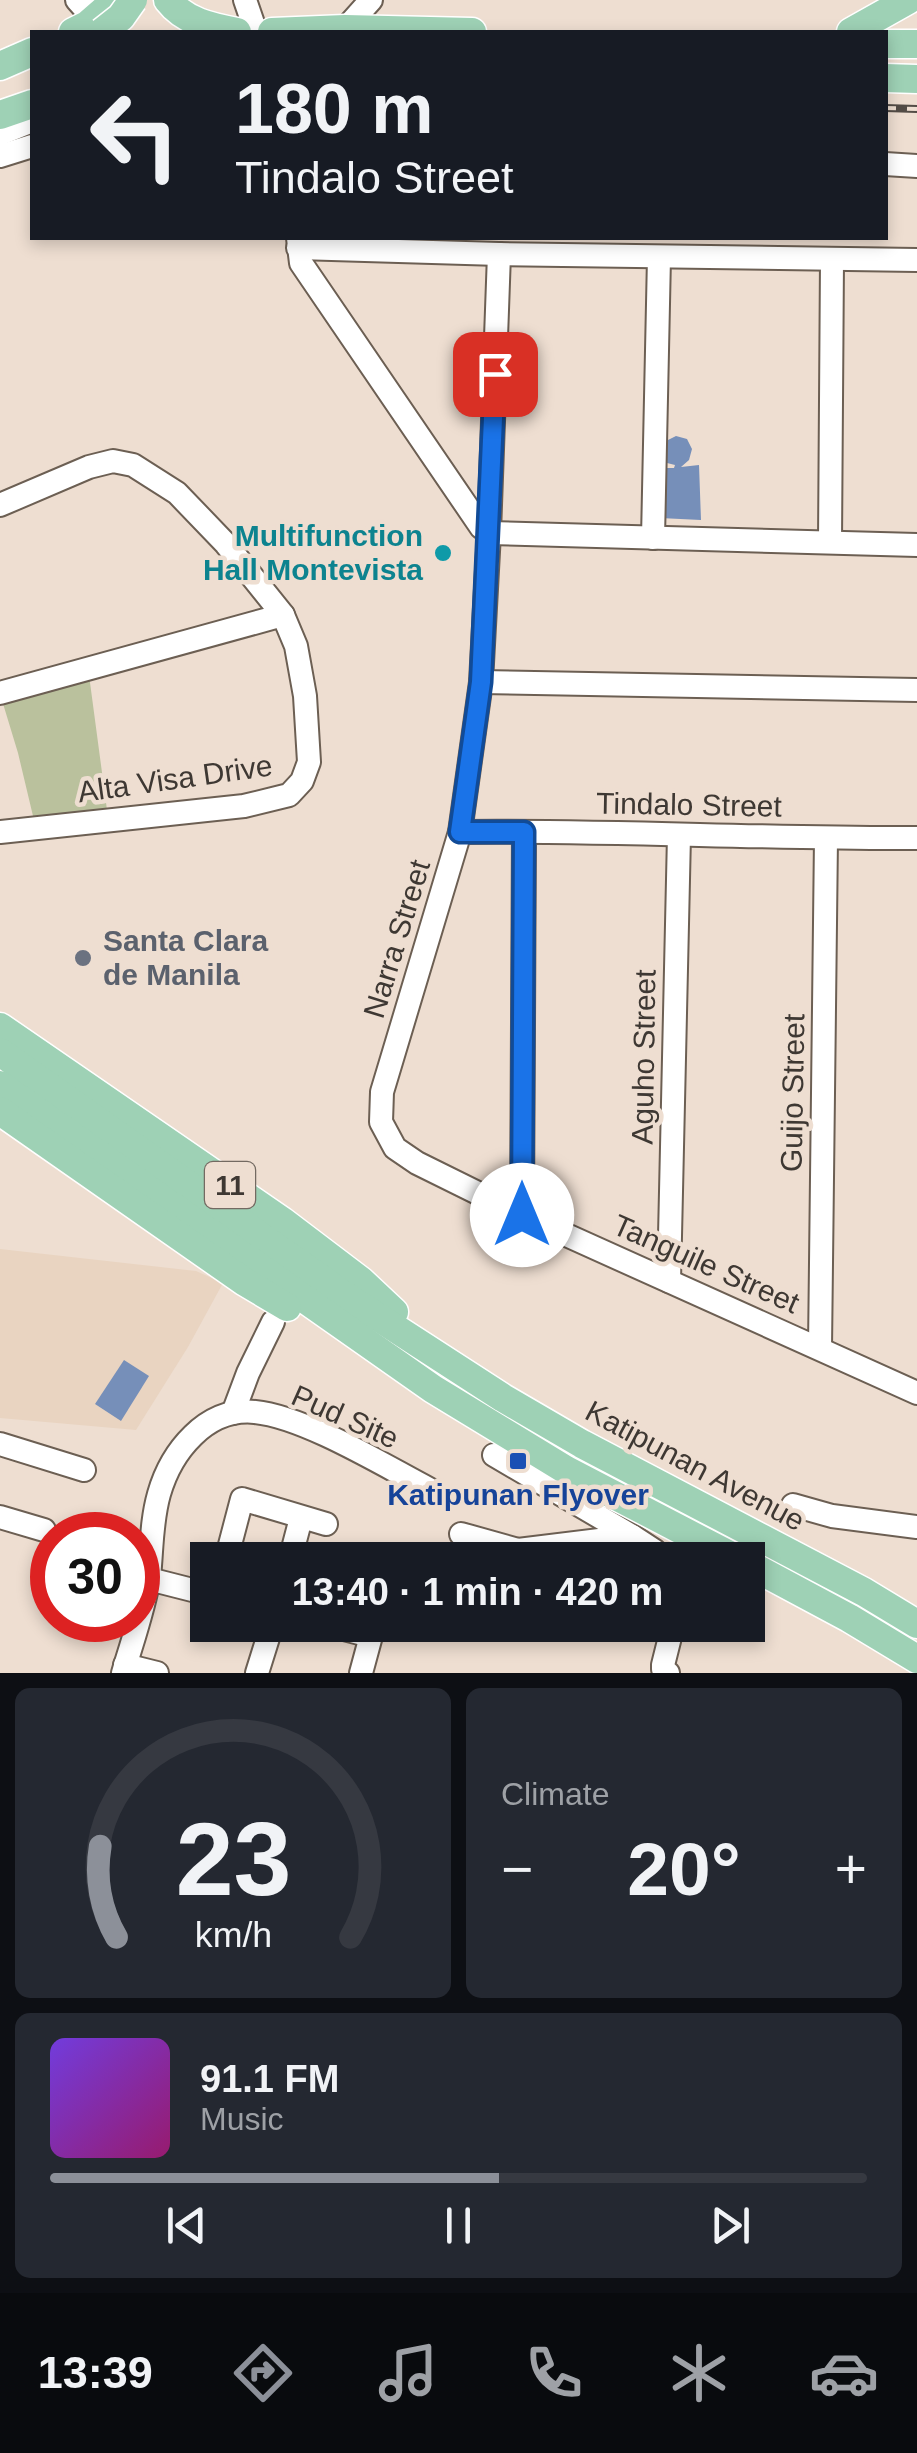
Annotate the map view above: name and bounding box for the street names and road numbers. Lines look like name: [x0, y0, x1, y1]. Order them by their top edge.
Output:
street label: Alta Visa Drive: [75, 749, 274, 808]
street label: Tindalo Street: [596, 786, 783, 823]
street label: Narra Street: [357, 855, 436, 1022]
street label: Aguho Street: [625, 968, 662, 1145]
street label: Guijo Street: [775, 1013, 810, 1172]
road number: 11: [205, 1162, 255, 1208]
street label: Tanguile Street: [608, 1208, 805, 1320]
street label: Pud Site: [287, 1378, 404, 1455]
street label: Katipunan Avenue: [580, 1394, 810, 1537]

